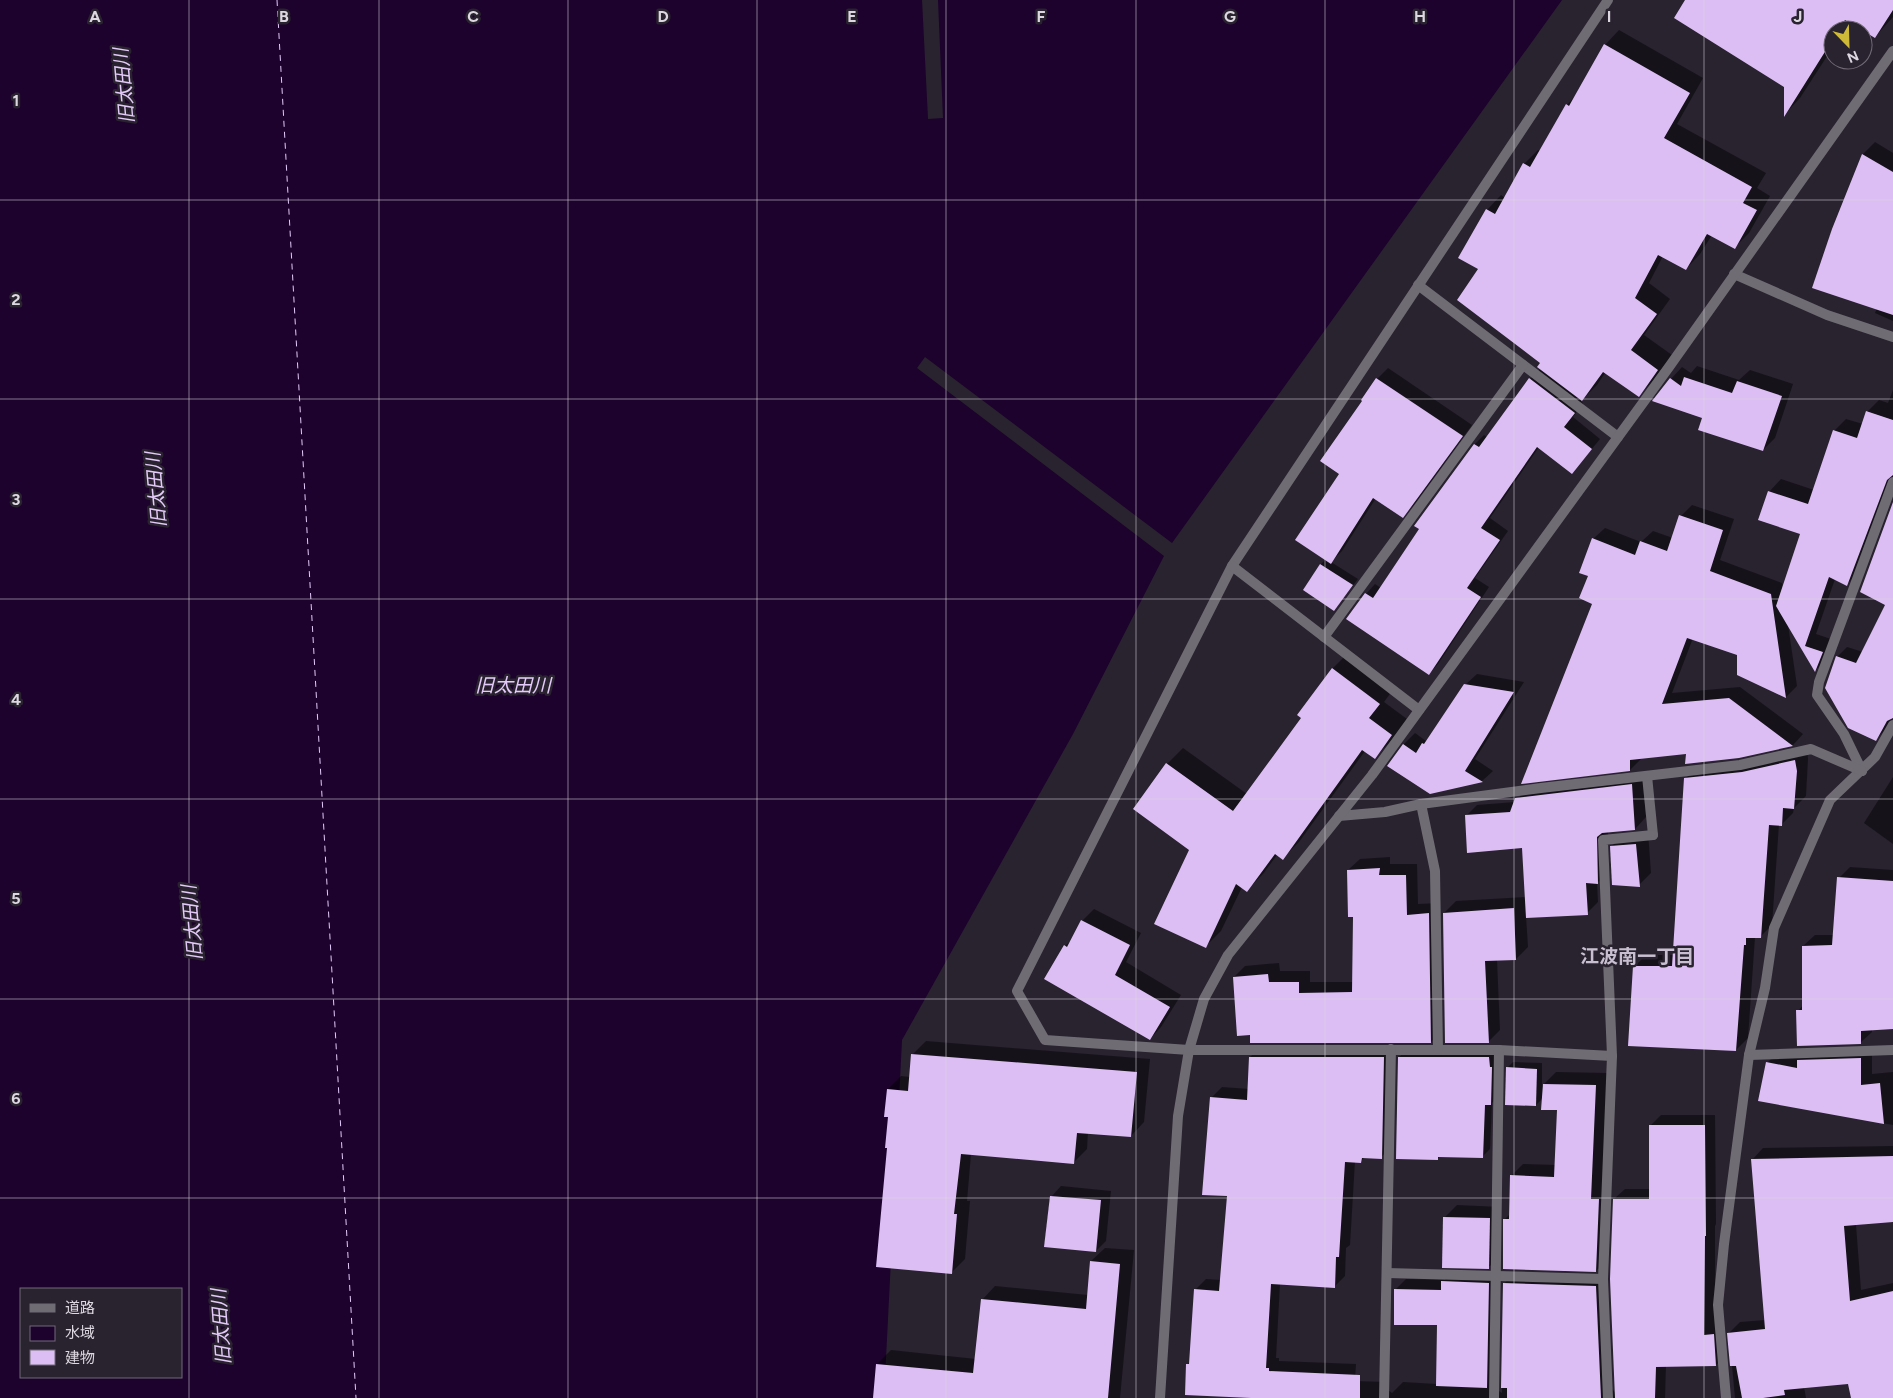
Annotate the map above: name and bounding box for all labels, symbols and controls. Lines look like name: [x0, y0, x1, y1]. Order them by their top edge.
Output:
text: A: [89, 7, 101, 26]
text: B: [279, 7, 289, 26]
text: C: [467, 7, 479, 26]
text: D: [657, 7, 669, 26]
text: E: [847, 7, 857, 26]
text: F: [1037, 7, 1046, 26]
text: G: [1224, 7, 1236, 26]
text: H: [1414, 7, 1426, 26]
text: I: [1607, 7, 1611, 26]
text: J: [1794, 7, 1802, 26]
north arrow: [1823, 20, 1873, 70]
water label: 旧太田川: [109, 45, 139, 125]
text: N: [1845, 47, 1861, 66]
text: 1: [13, 91, 19, 110]
text: 2: [11, 290, 21, 309]
water label: 旧太田川: [141, 449, 171, 529]
text: 3: [12, 490, 21, 509]
water label: 旧太田川: [475, 674, 553, 697]
text: 4: [11, 690, 21, 709]
water label: 旧太田川: [177, 882, 207, 962]
text: 5: [11, 889, 21, 908]
district label: 江波南一丁目: [1580, 945, 1694, 968]
text: 6: [11, 1089, 21, 1108]
water label: 旧太田川: [207, 1286, 235, 1366]
legend: [20, 1288, 182, 1378]
text: 道路: [65, 1299, 95, 1317]
text: 水域: [65, 1324, 95, 1342]
text: 建物: [65, 1349, 95, 1367]

